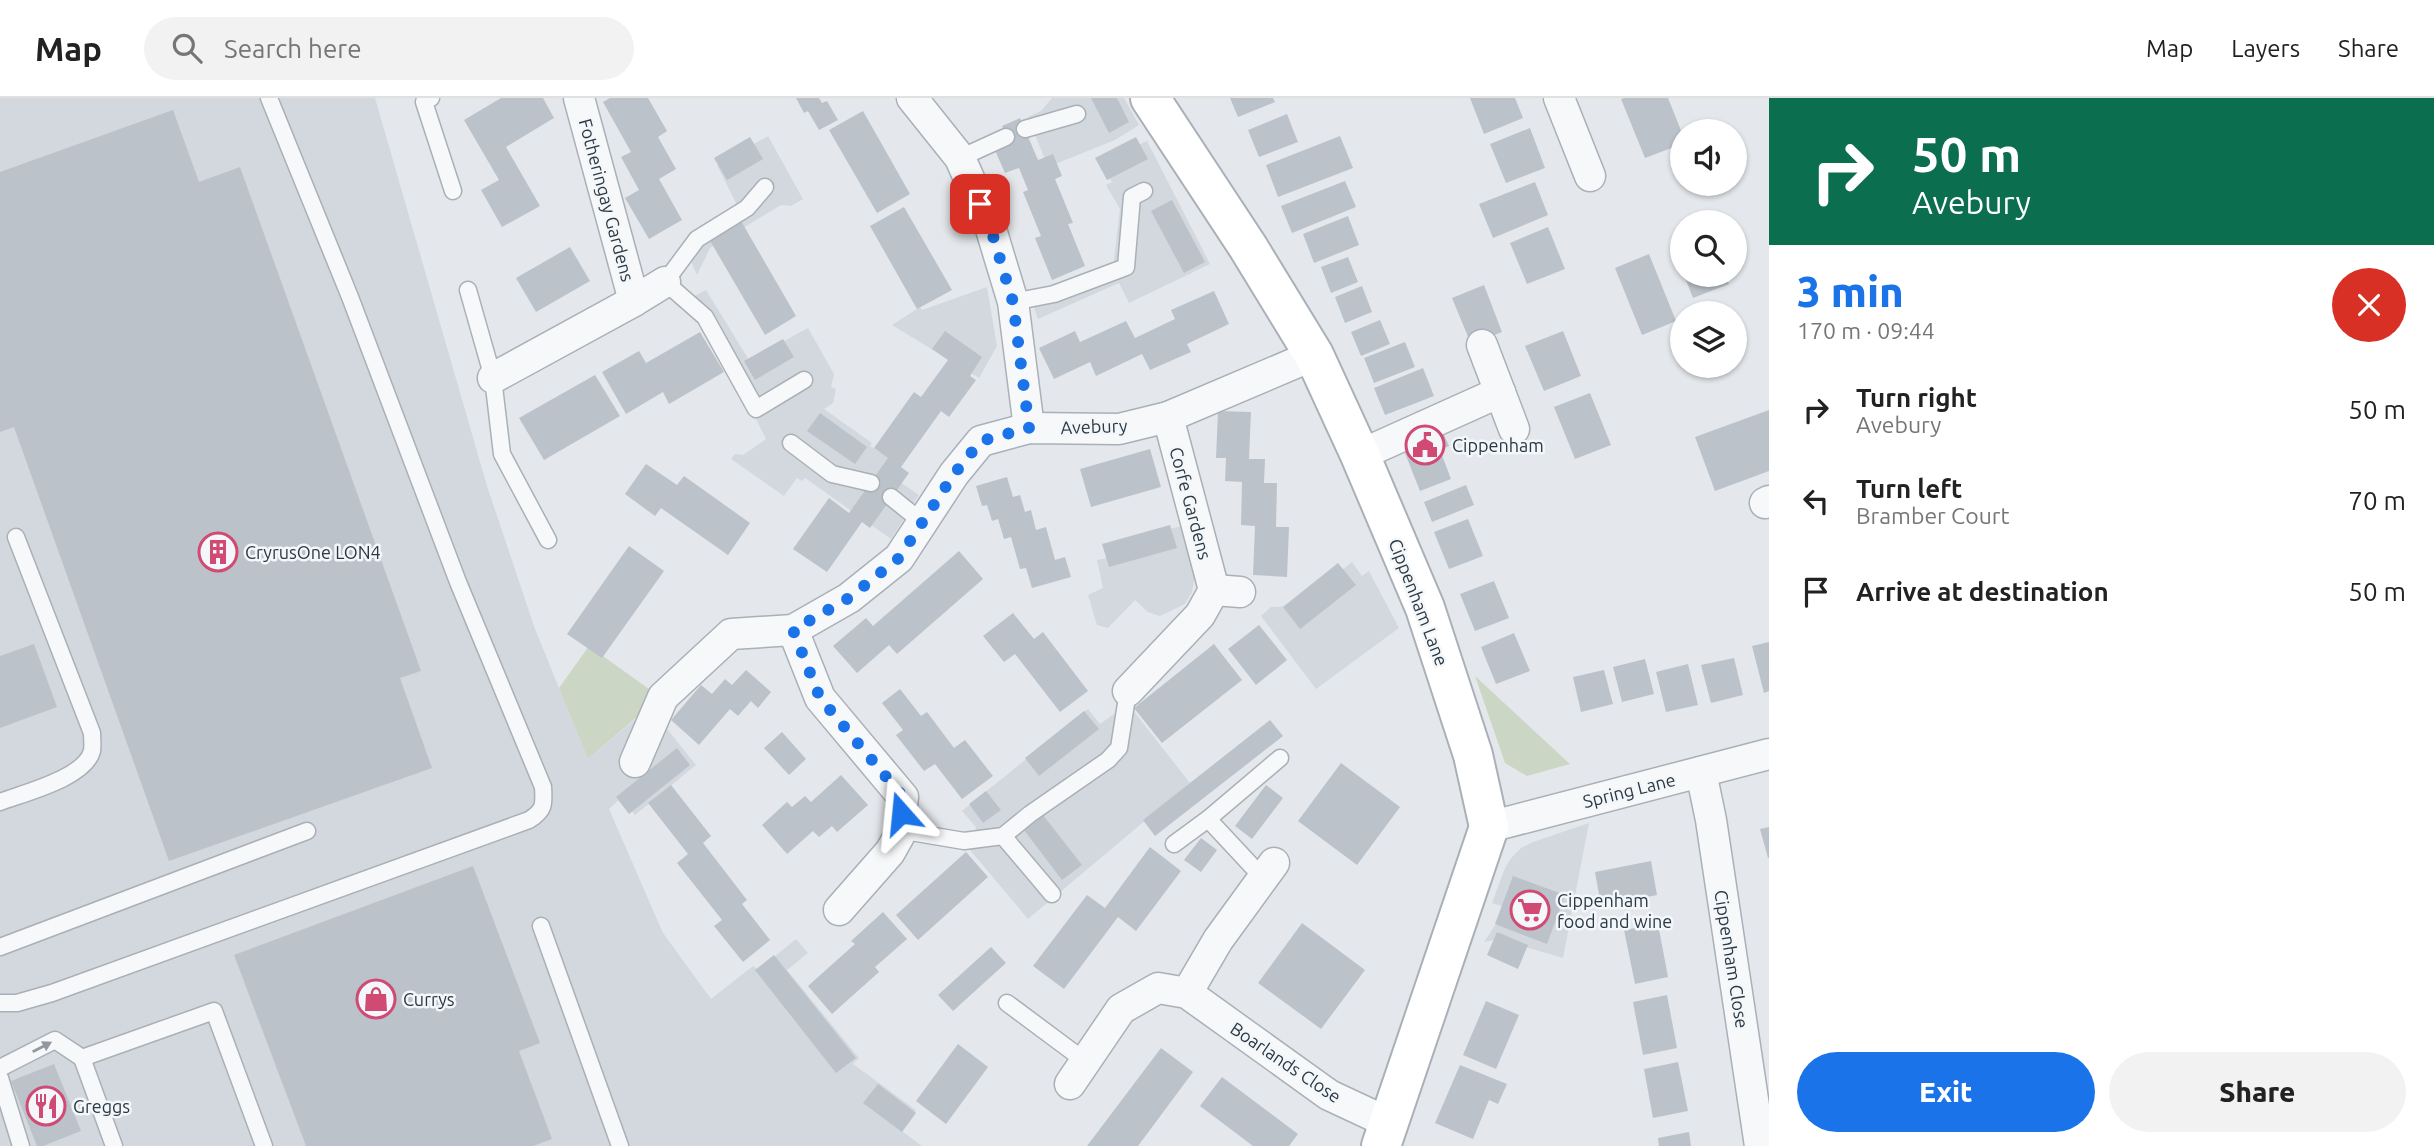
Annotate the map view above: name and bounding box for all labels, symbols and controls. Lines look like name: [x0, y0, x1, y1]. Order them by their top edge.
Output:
search box: [144, 17, 634, 80]
icon: search: [168, 29, 206, 67]
text: Map: [35, 30, 102, 67]
text: Search here: [224, 34, 362, 63]
text: Map: [2146, 35, 2193, 62]
text: Layers: [2231, 35, 2300, 62]
text: Share: [2338, 35, 2399, 62]
street label: Fotheringay Gardens: [576, 116, 638, 284]
map controls: [1670, 119, 1747, 378]
button: sound: [1670, 119, 1747, 196]
icon: right: [1797, 126, 1888, 217]
text: 50 m: [1912, 126, 2021, 181]
pin: [950, 174, 1010, 234]
text: Avebury: [1912, 184, 2031, 220]
icon: arrive: [961, 185, 999, 223]
button: search: [1670, 210, 1747, 287]
text: 3 min: [1797, 268, 1904, 315]
button: close: [2332, 268, 2406, 342]
button: layers: [1670, 301, 1747, 378]
text: 170 m · 09:44: [1797, 318, 1935, 343]
text: Turn right: [1856, 383, 1977, 412]
icon: right: [1797, 391, 1835, 429]
text: 50 m: [2348, 395, 2406, 424]
text: Avebury: [1856, 412, 1941, 437]
street label: Avebury: [1060, 415, 1128, 437]
public building icon: Cippenham: [1404, 424, 1446, 466]
place label: Cippenham: [1452, 435, 1544, 455]
street label: Corfe Gardens: [1166, 444, 1216, 562]
text: Turn left: [1856, 474, 1962, 503]
icon: left: [1797, 482, 1835, 520]
text: 70 m: [2348, 486, 2406, 515]
text: Bramber Court: [1856, 503, 2010, 528]
building icon: CryrusOne LON4: [197, 531, 239, 573]
street label: Cippenham Lane: [1386, 536, 1452, 668]
place label: CryrusOne LON4: [245, 542, 381, 562]
icon: arrive: [1797, 573, 1835, 611]
text: Arrive at destination: [1856, 577, 2109, 606]
text: 50 m: [2348, 577, 2406, 606]
street label: Spring Lane: [1581, 769, 1677, 811]
position arrow: [864, 776, 938, 850]
street label: Cippenham Close: [1711, 888, 1753, 1030]
supermarket icon: Cippenham food and wine: [1509, 889, 1551, 931]
place label: Cippenham food and wine: [1557, 890, 1672, 931]
shop icon: Currys: [355, 978, 397, 1020]
place label: Currys: [403, 989, 455, 1009]
street label: Boarlands Close: [1227, 1018, 1345, 1106]
one-way arrow: [32, 1042, 52, 1053]
button: Exit: [1797, 1052, 2095, 1132]
button: Share: [2109, 1052, 2406, 1132]
restaurant icon: Greggs: [25, 1085, 67, 1127]
place label: Greggs: [73, 1096, 130, 1116]

